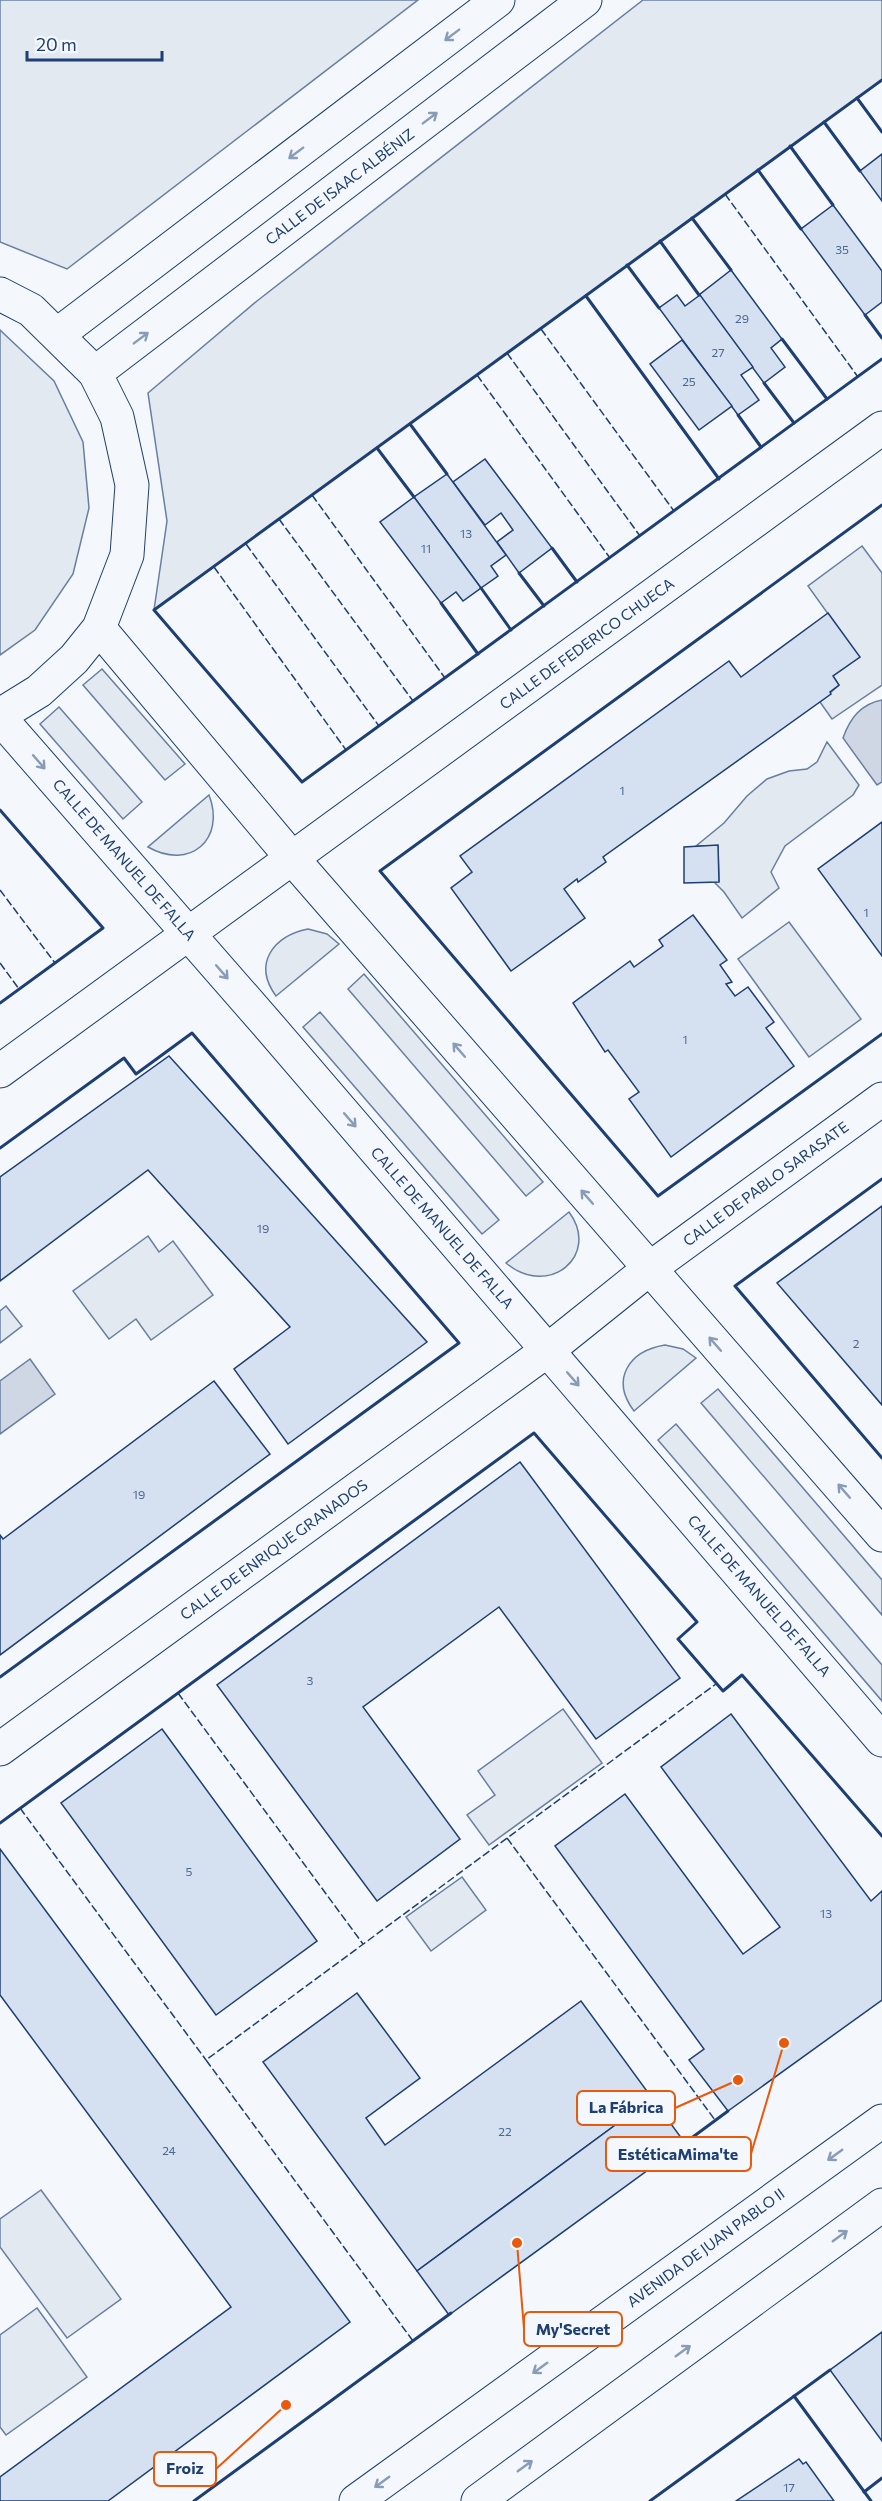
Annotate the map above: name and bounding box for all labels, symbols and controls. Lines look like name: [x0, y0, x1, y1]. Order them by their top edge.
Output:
scale bar: [27, 24, 162, 62]
one-way arrow: [444, 29, 460, 42]
text: 20 m: [36, 33, 77, 55]
one-way arrow: [421, 112, 437, 124]
street label: CALLE DE ISAAC ALBÉNIZ: [261, 123, 417, 248]
one-way arrow: [289, 147, 305, 160]
house number: 35: [835, 242, 849, 256]
house number: 29: [735, 311, 749, 325]
one-way arrow: [133, 331, 149, 344]
house number: 27: [712, 345, 724, 359]
house number: 25: [682, 374, 696, 388]
house number: 13: [460, 526, 472, 540]
house number: 11: [421, 541, 431, 555]
street label: CALLE DE FEDERICO CHUECA: [496, 574, 677, 713]
one-way arrow: [32, 754, 45, 770]
street label: CALLE DE MANUEL DE FALLA: [50, 775, 200, 944]
house number: 1: [619, 783, 625, 797]
house number: 1: [863, 905, 869, 919]
one-way arrow: [215, 964, 229, 979]
house number: 1: [682, 1032, 688, 1046]
one-way arrow: [452, 1043, 466, 1058]
one-way arrow: [343, 1112, 356, 1128]
street label: CALLE DE PABLO SARASATE: [679, 1117, 852, 1249]
street label: CALLE DE MANUEL DE FALLA: [368, 1143, 518, 1312]
one-way arrow: [580, 1190, 594, 1205]
house number: 19: [257, 1221, 269, 1235]
house number: 2: [853, 1336, 860, 1350]
one-way arrow: [708, 1337, 722, 1352]
one-way arrow: [566, 1371, 580, 1386]
street label: CALLE DE ENRIQUE GRANADOS: [176, 1475, 371, 1623]
one-way arrow: [837, 1483, 850, 1499]
house number: 19: [133, 1487, 145, 1501]
street label: CALLE DE MANUEL DE FALLA: [685, 1511, 835, 1680]
house number: 3: [307, 1673, 314, 1687]
house number: 5: [186, 1864, 193, 1878]
house number: 13: [820, 1906, 832, 1920]
callout: La Fábrica: [577, 2091, 675, 2125]
text: La Fábrica: [589, 2097, 663, 2116]
house number: 22: [498, 2124, 512, 2138]
callout: EstéticaMima'te: [606, 2137, 751, 2171]
house number: 24: [162, 2143, 176, 2157]
text: EstéticaMima'te: [618, 2144, 738, 2163]
one-way arrow: [827, 2149, 843, 2161]
street label: AVENIDA DE JUAN PABLO II: [623, 2184, 788, 2310]
one-way arrow: [832, 2230, 848, 2243]
callout: My'Secret: [524, 2312, 622, 2346]
text: My'Secret: [536, 2319, 610, 2338]
one-way arrow: [674, 2345, 690, 2357]
one-way arrow: [533, 2362, 549, 2374]
callout: Froiz: [154, 2452, 216, 2486]
text: Froiz: [166, 2458, 204, 2477]
one-way arrow: [517, 2460, 533, 2473]
one-way arrow: [375, 2476, 391, 2488]
house number: 17: [783, 2480, 795, 2494]

